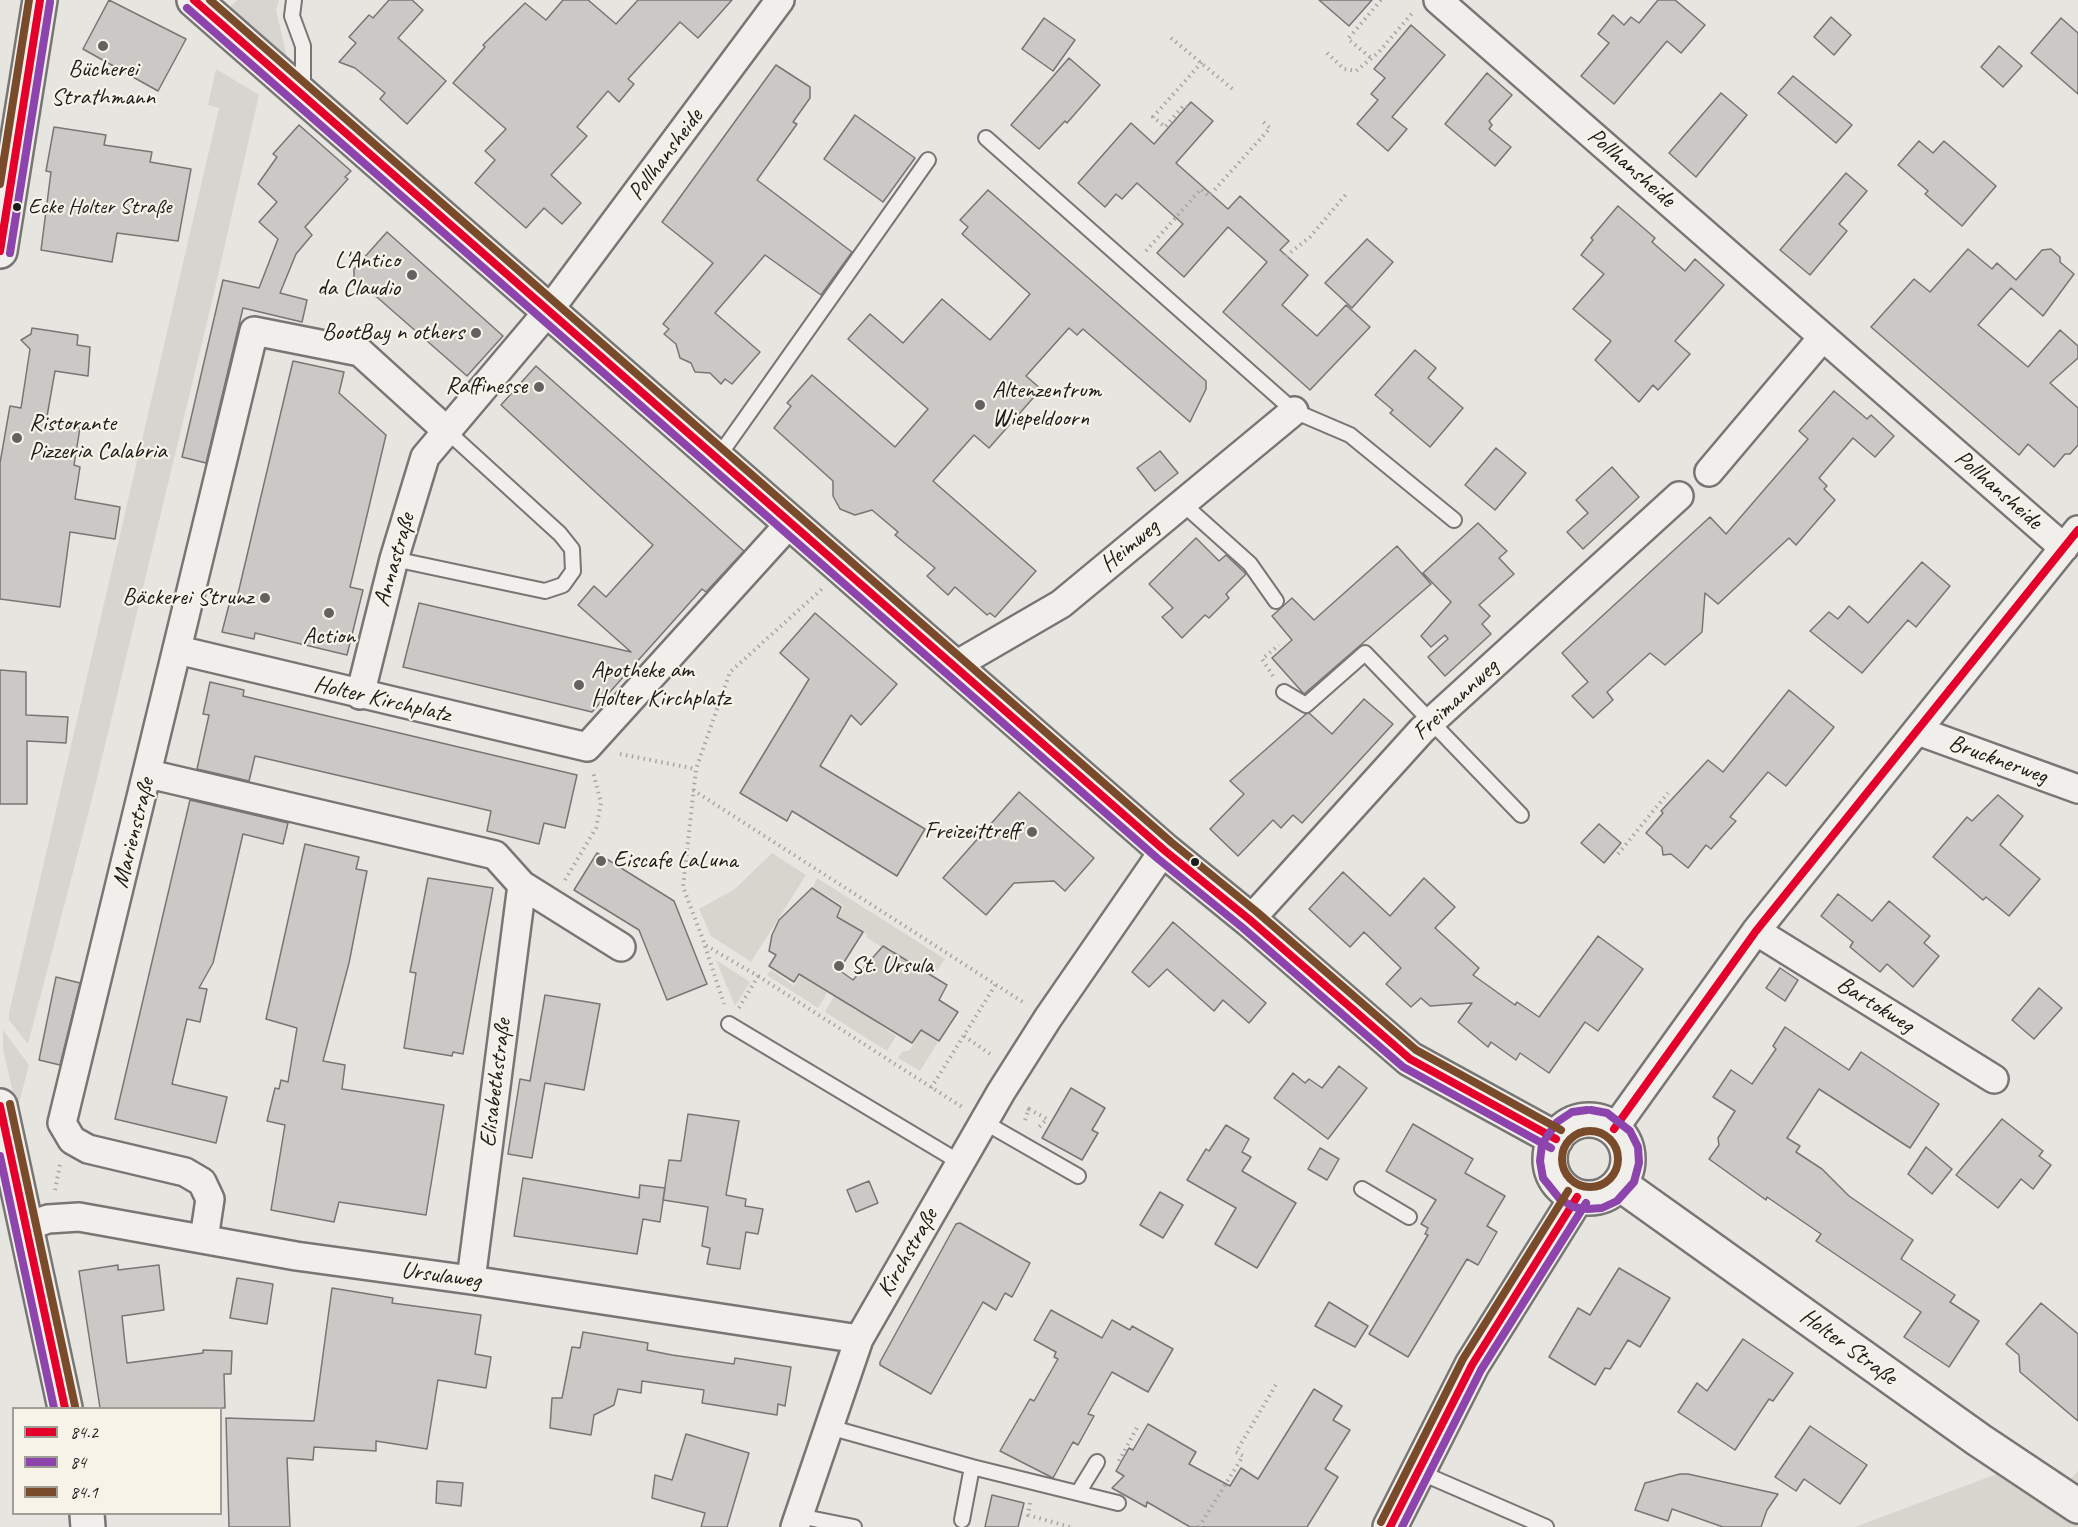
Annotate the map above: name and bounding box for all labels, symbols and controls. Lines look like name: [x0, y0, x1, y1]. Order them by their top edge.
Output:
marker: Bücherei Strathmann: [96, 39, 110, 53]
place label: Bücherei Strathmann: [51, 56, 155, 112]
street label: Pollhansheide: [622, 104, 710, 206]
street label: Pollhansheide: [1581, 122, 1681, 214]
place label: Ecke Holter Straße: [28, 194, 171, 220]
marker: Ecke Holter Straße: [11, 201, 23, 213]
place label: L'Antico da Claudio: [317, 247, 400, 303]
marker: L'Antico da Claudio: [405, 268, 419, 282]
place label: BootBay n others: [322, 319, 464, 347]
marker: BootBay n others: [469, 326, 483, 340]
place label: Raffinesse: [445, 373, 527, 401]
place label: Altenzentrum Wiepeldoorn: [992, 377, 1101, 433]
marker: Raffinesse: [532, 380, 546, 394]
marker: Altenzentrum Wiepeldoorn: [973, 398, 987, 412]
place label: Ristorante Pizzeria Calabria: [29, 410, 167, 466]
marker: Ristorante Pizzeria Calabria: [10, 431, 24, 445]
street label: Pollhansheide: [1948, 444, 2048, 536]
street label: Annastraße: [368, 510, 422, 610]
street label: Heimweg: [1095, 513, 1165, 579]
place label: Bäckerei Strunz: [122, 584, 253, 612]
marker: Bäckerei Strunz: [258, 591, 272, 605]
marker: Action: [322, 606, 336, 620]
place label: Action: [303, 623, 355, 651]
street label: Freimannweg: [1407, 653, 1505, 747]
place label: Apotheke am Holter Kirchplatz: [591, 657, 730, 713]
street label: Holter Kirchplatz: [311, 670, 453, 730]
marker: Apotheke am Holter Kirchplatz: [572, 678, 586, 692]
street label: Brucknerweg: [1945, 729, 2051, 791]
street label: Marienstraße: [106, 775, 162, 891]
place label: Freizeittreff: [924, 818, 1020, 846]
marker: Freizeittreff: [1025, 825, 1039, 839]
place label: Eiscafe LaLuna: [613, 847, 737, 875]
marker: Eiscafe LaLuna: [594, 854, 608, 868]
unlabelled marker: [1189, 856, 1201, 868]
place label: St. Ursula: [851, 952, 933, 980]
marker: St. Ursula: [832, 959, 846, 973]
street label: Bartokweg: [1831, 970, 1919, 1040]
street label: Elisabethstraße: [474, 1017, 518, 1149]
street label: Kirchstraße: [871, 1204, 945, 1302]
street label: Ursulaweg: [399, 1256, 483, 1296]
street label: Holter Straße: [1794, 1302, 1902, 1392]
legend: [12, 1407, 222, 1515]
text: 84.2: [70, 1421, 98, 1443]
text: 84: [70, 1451, 86, 1473]
text: 84.1: [70, 1481, 98, 1503]

